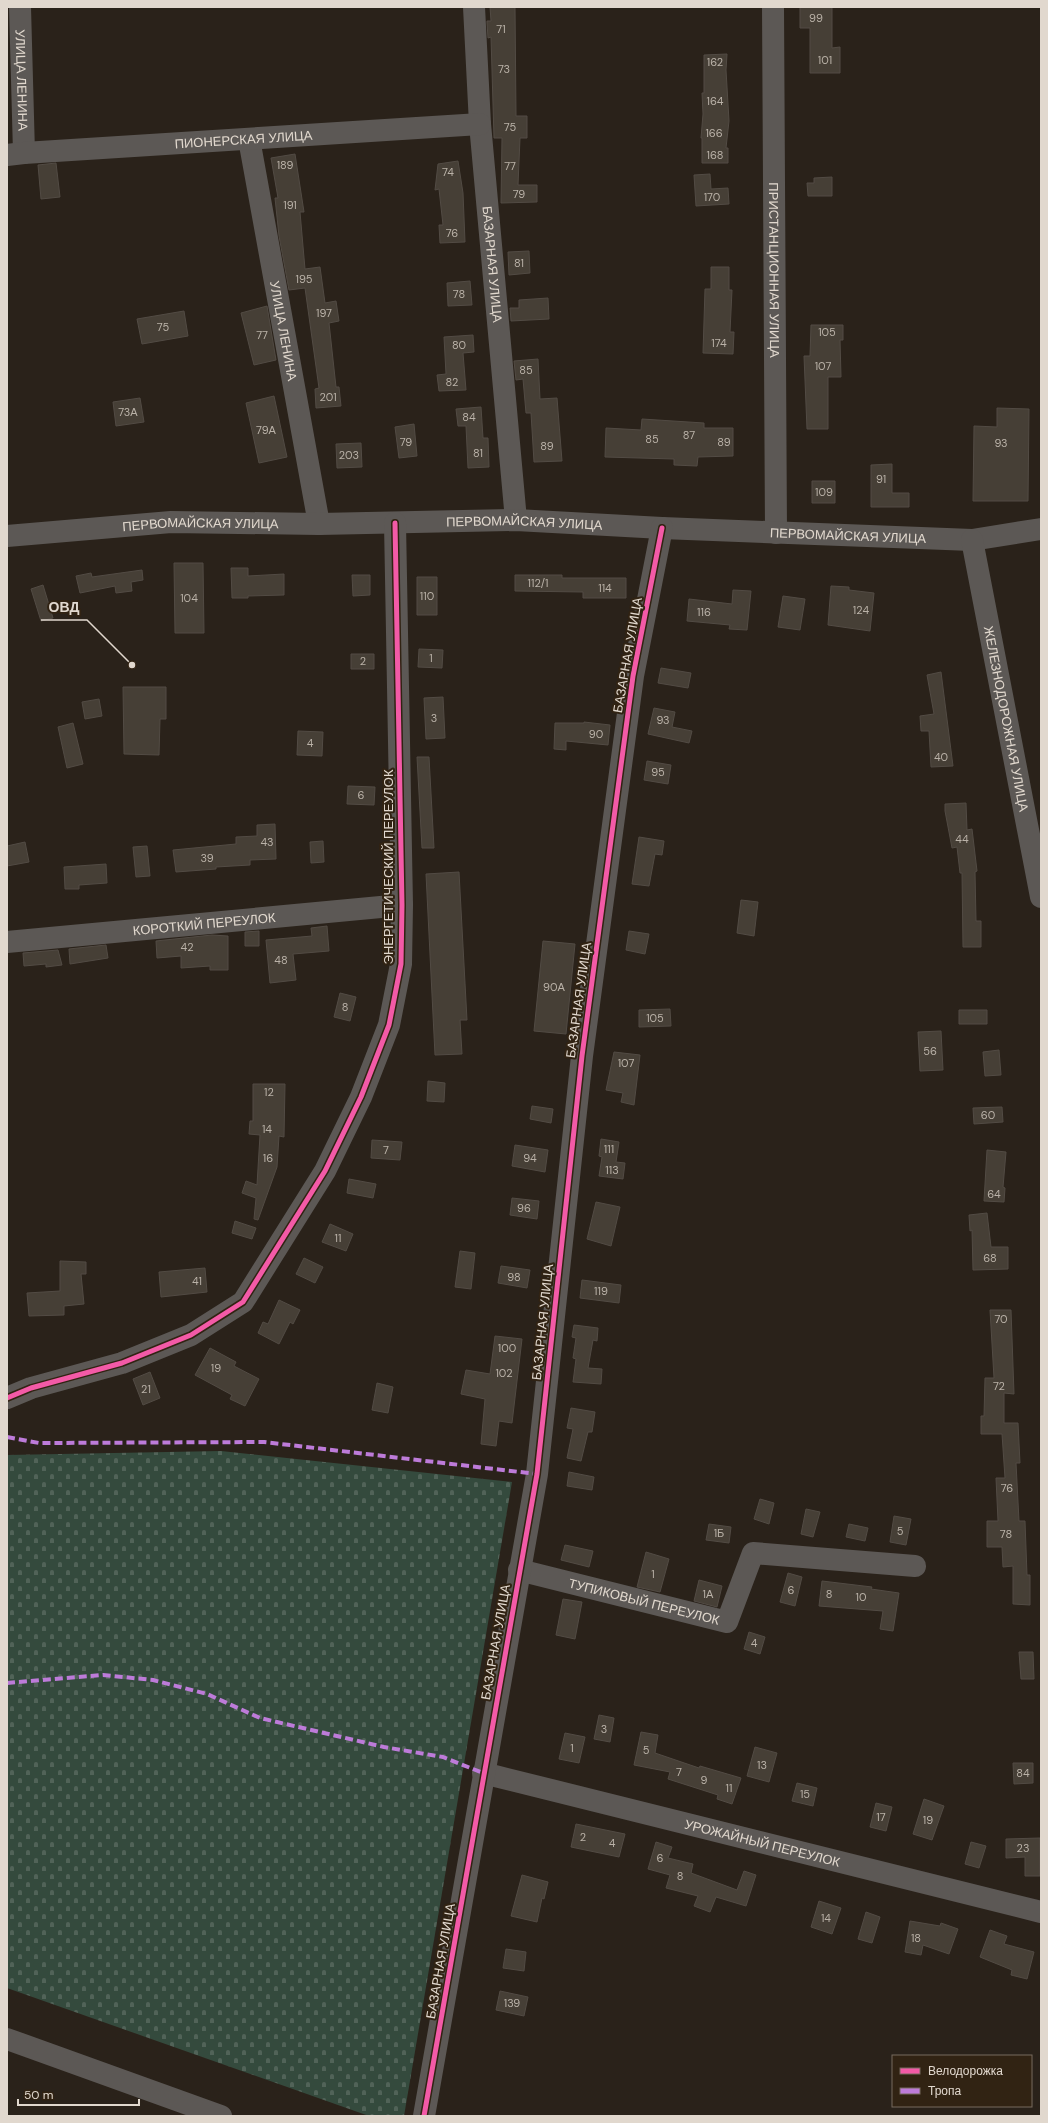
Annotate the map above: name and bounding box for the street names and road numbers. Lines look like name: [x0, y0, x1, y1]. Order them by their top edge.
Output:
street label: УЛИЦА ЛЕНИНА: [12, 29, 31, 131]
street label: ПИОНЕРСКАЯ УЛИЦА: [174, 127, 313, 152]
street label: ПРИСТАНЦИОННАЯ УЛИЦА: [765, 182, 783, 358]
street label: БАЗАРНАЯ УЛИЦА: [478, 205, 506, 324]
street label: УЛИЦА ЛЕНИНА: [266, 280, 301, 383]
street label: ПЕРВОМАЙСКАЯ УЛИЦА: [446, 512, 603, 534]
street label: ПЕРВОМАЙСКАЯ УЛИЦА: [122, 514, 279, 535]
street label: ПЕРВОМАЙСКАЯ УЛИЦА: [769, 524, 927, 547]
street label: БАЗАРНАЯ УЛИЦА: [609, 596, 646, 714]
street label: ЖЕЛЕЗНОДОРОЖНАЯ УЛИЦА: [980, 624, 1032, 813]
street label: ЭНЕРГЕТИЧЕСКИЙ ПЕРЕУЛОК: [380, 769, 397, 964]
street label: КОРОТКИЙ ПЕРЕУЛОК: [132, 909, 277, 939]
street label: БАЗАРНАЯ УЛИЦА: [562, 941, 595, 1059]
street label: БАЗАРНАЯ УЛИЦА: [528, 1263, 557, 1381]
street label: ТУПИКОВЫЙ ПЕРЕУЛОК: [567, 1575, 722, 1629]
street label: БАЗАРНАЯ УЛИЦА: [477, 1583, 514, 1701]
street label: УРОЖАЙНЫЙ ПЕРЕУЛОК: [683, 1816, 842, 1871]
street label: БАЗАРНАЯ УЛИЦА: [422, 1902, 459, 2020]

